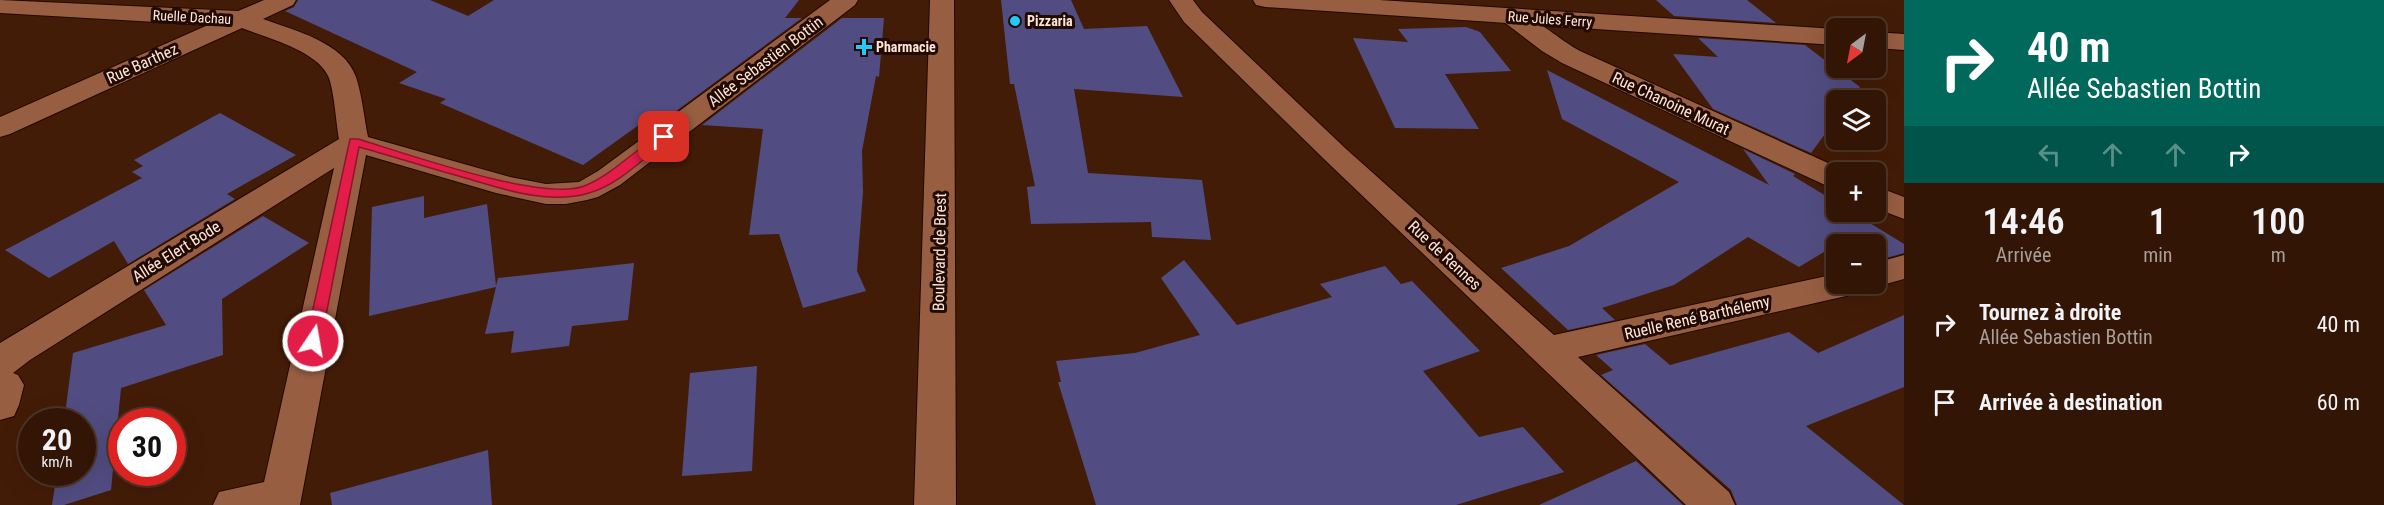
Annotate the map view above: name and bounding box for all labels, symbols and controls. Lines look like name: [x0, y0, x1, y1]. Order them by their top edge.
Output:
street label: Ruelle Dachau: [152, 7, 232, 27]
street label: Rue Jules Ferry: [1507, 8, 1593, 30]
street label: Allée Sebastien Bottin: [704, 12, 826, 111]
place label: Pizzaria: [1027, 13, 1073, 29]
marker: Pizzaria: [1008, 14, 1022, 28]
north arrow: [1826, 18, 1886, 78]
map controls: [1826, 18, 1886, 294]
text: 40 m: [2027, 23, 2110, 72]
icon: right: [1928, 24, 2006, 102]
street label: Rue Barthez: [104, 39, 181, 88]
place label: Pharmacie: [876, 39, 936, 55]
marker: Pharmacie: [857, 40, 871, 54]
street label: Rue Chanoine Murat: [1609, 68, 1733, 139]
text: Allée Sebastien Bottin: [2027, 73, 2261, 105]
button: layers: [1826, 90, 1886, 150]
pin: [638, 111, 689, 162]
icon: arrive: [647, 120, 680, 153]
icon: left: [2033, 138, 2066, 171]
icon: ahead: [2096, 138, 2129, 171]
icon: ahead: [2159, 138, 2192, 171]
icon: right: [2222, 138, 2255, 171]
button: +: [1826, 162, 1886, 222]
street label: Boulevard de Brest: [929, 192, 950, 311]
text: 14:46: [1983, 201, 2065, 243]
text: 1: [2149, 201, 2167, 243]
text: 100: [2251, 201, 2305, 243]
street label: Allée Elert Bode: [129, 217, 224, 286]
street label: Rue de Rennes: [1404, 217, 1485, 294]
button: −: [1826, 234, 1886, 294]
text: Arrivée: [1996, 243, 2051, 267]
text: min: [2143, 243, 2172, 267]
text: m: [2271, 243, 2286, 267]
street label: Ruelle René Barthélemy: [1623, 291, 1772, 343]
text: Tournez à droite: [1979, 300, 2121, 325]
icon: right: [1928, 308, 1961, 341]
position arrow: [281, 309, 345, 373]
text: 40 m: [2317, 312, 2360, 337]
text: Allée Sebastien Bottin: [1979, 325, 2153, 349]
icon: arrive: [1928, 386, 1961, 419]
text: Arrivée à destination: [1979, 390, 2163, 415]
text: 60 m: [2317, 390, 2360, 415]
speed limit sign: 30: [108, 408, 186, 486]
text: 20: [42, 422, 72, 457]
text: km/h: [42, 453, 72, 471]

